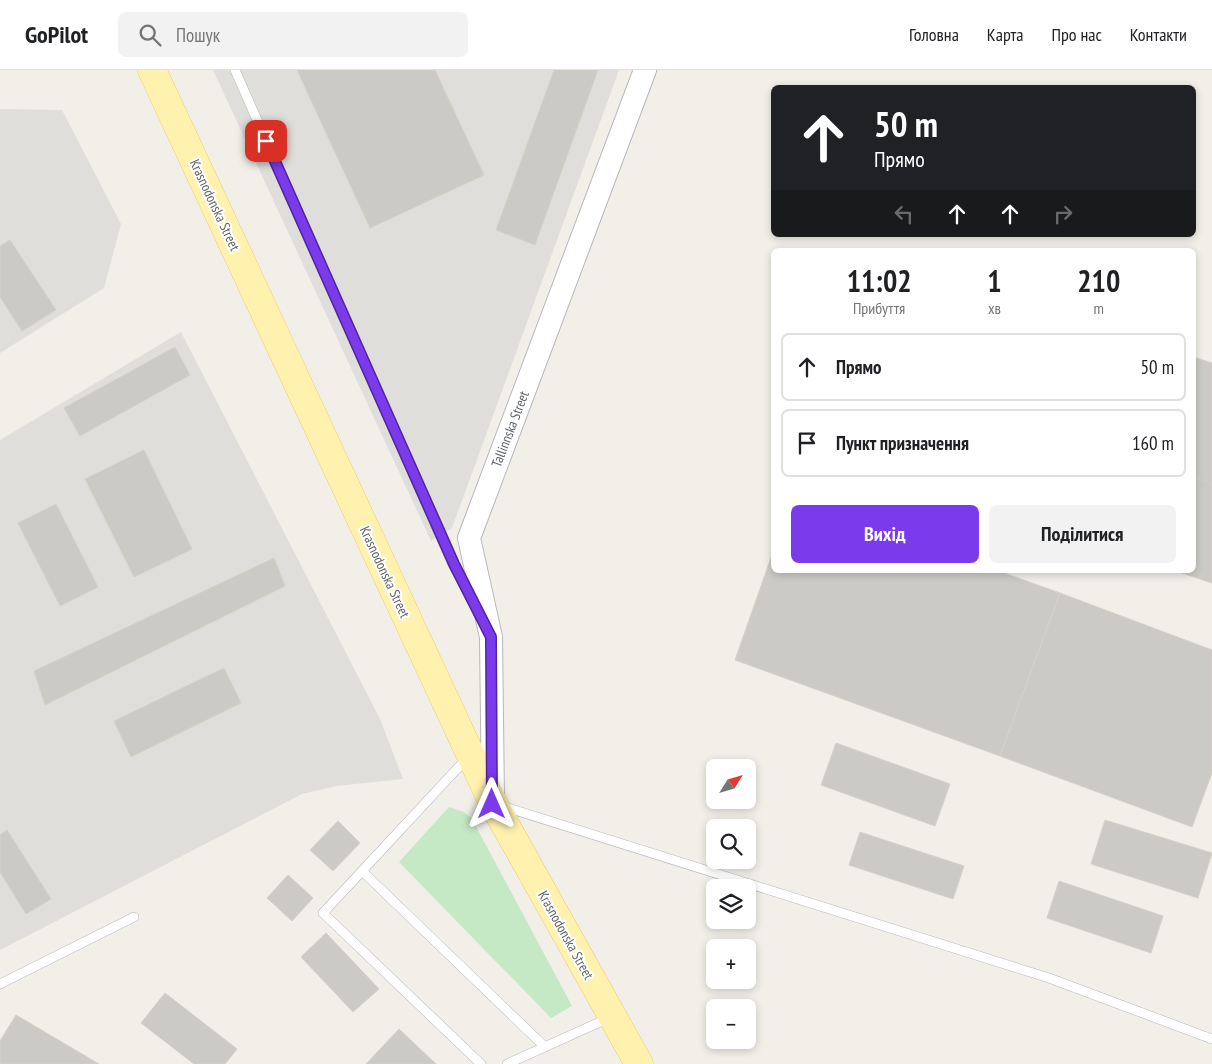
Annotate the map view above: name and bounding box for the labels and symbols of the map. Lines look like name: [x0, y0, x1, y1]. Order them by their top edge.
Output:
pin: [245, 120, 287, 162]
street label: Krasnodonska Street: [186, 156, 244, 254]
street label: Tallinnska Street: [487, 388, 533, 470]
street label: Krasnodonska Street: [356, 523, 414, 621]
north arrow: [706, 759, 756, 809]
position arrow: [465, 777, 517, 829]
street label: Krasnodonska Street: [534, 887, 598, 983]

